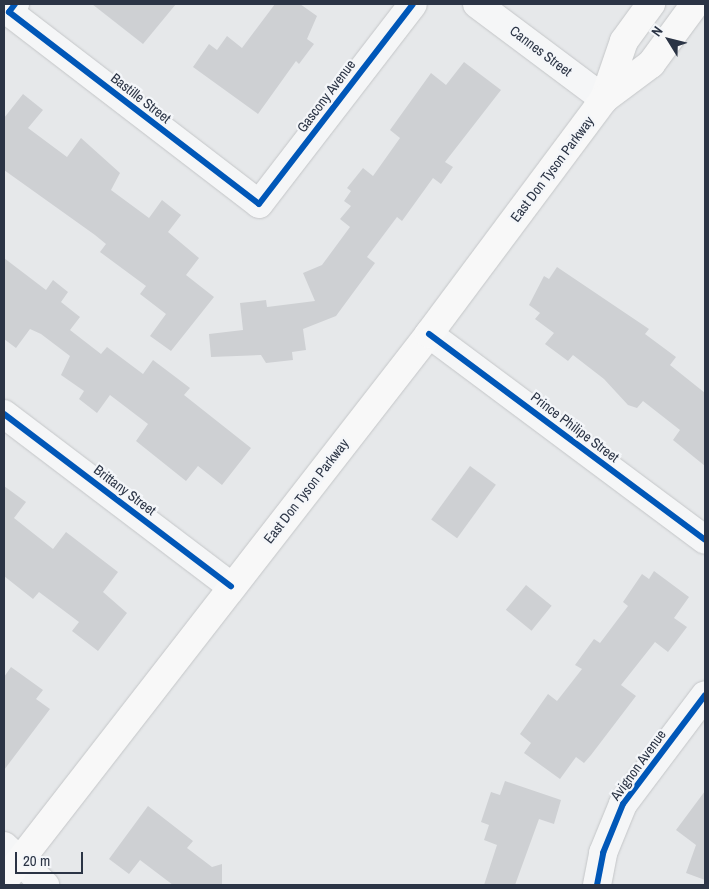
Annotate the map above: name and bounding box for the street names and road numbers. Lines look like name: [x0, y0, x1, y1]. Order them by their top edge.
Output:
street label: Cannes Street: [507, 22, 575, 80]
street label: Gascony Avenue: [293, 56, 359, 136]
street label: Bastille Street: [108, 69, 174, 127]
street label: East Don Tyson Parkway: [507, 113, 597, 225]
street label: Prince Philipe Street: [528, 388, 622, 466]
street label: East Don Tyson Parkway: [260, 435, 352, 547]
street label: Brittany Street: [91, 461, 159, 519]
street label: Avignon Avenue: [607, 726, 669, 804]

